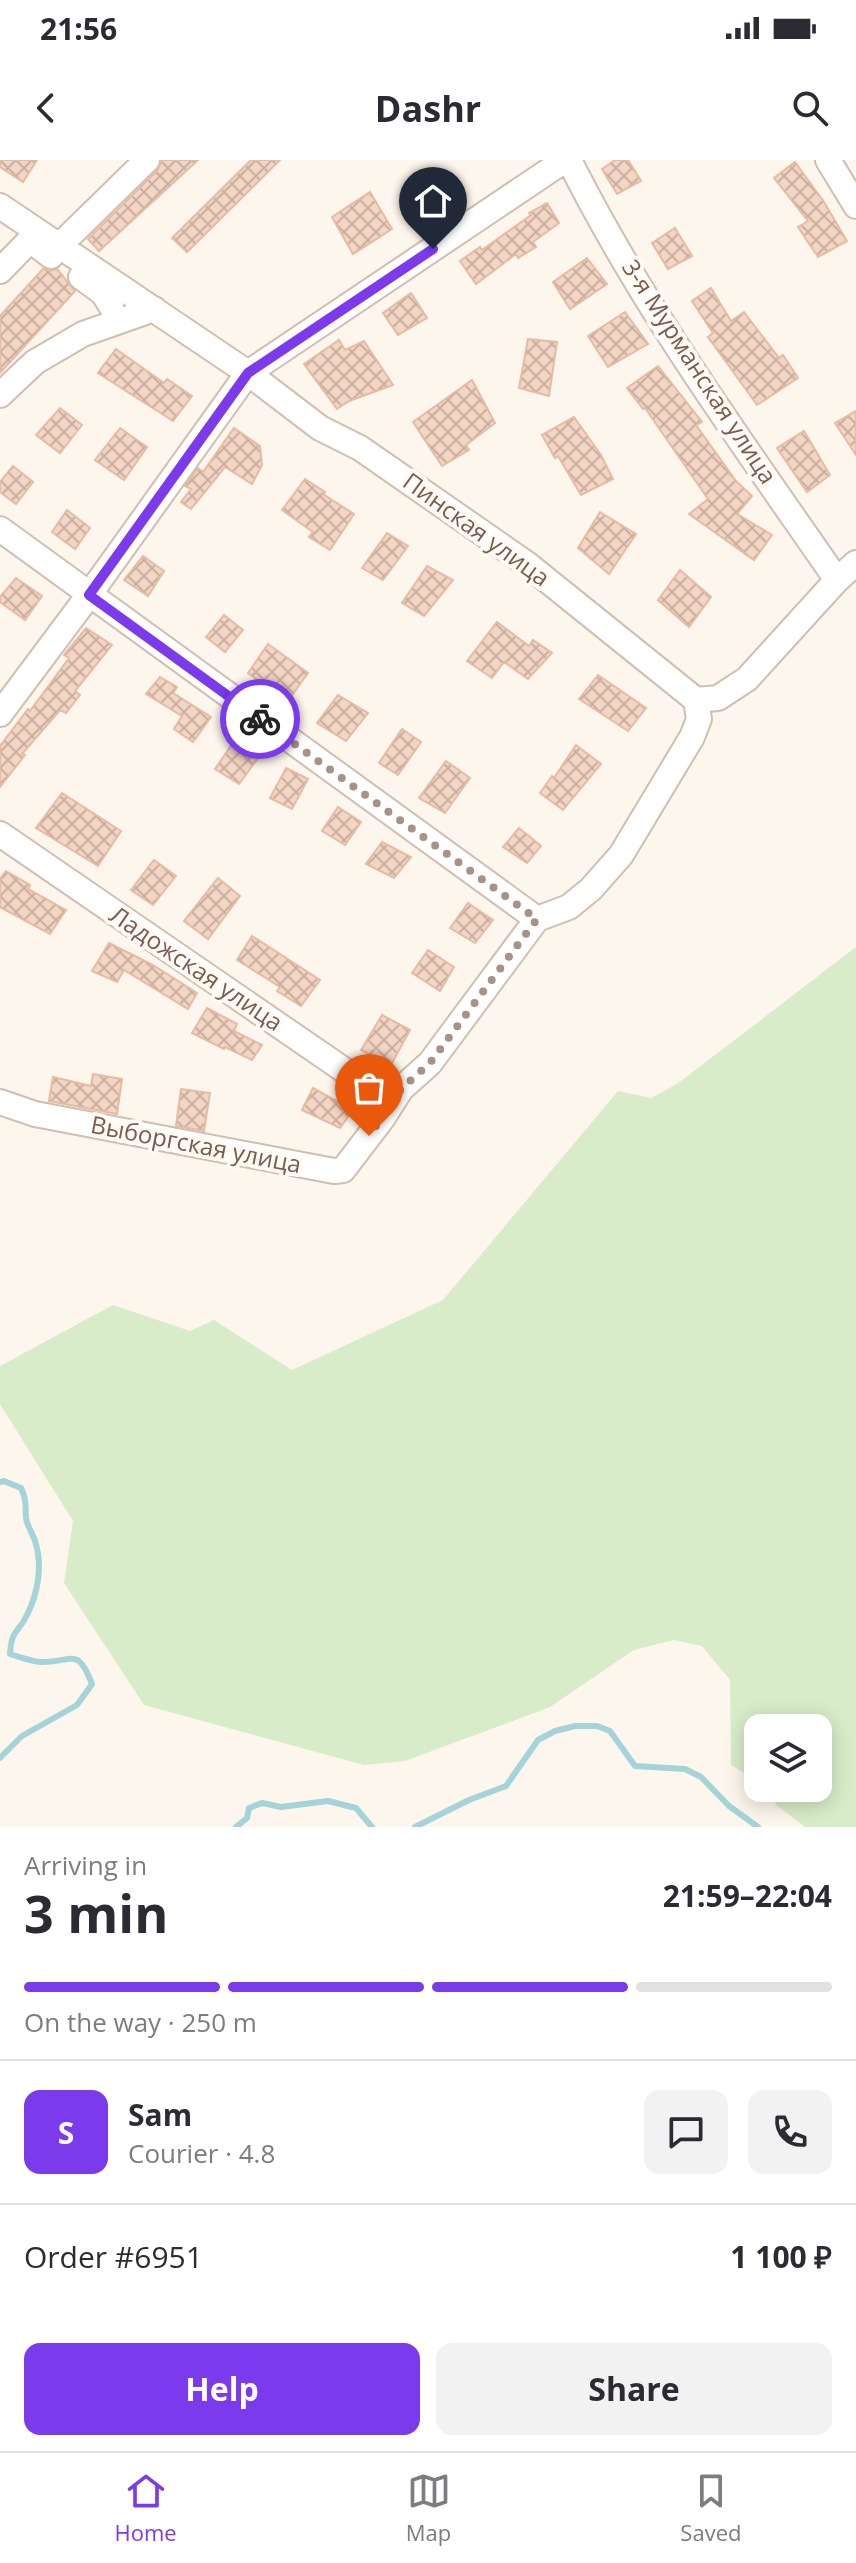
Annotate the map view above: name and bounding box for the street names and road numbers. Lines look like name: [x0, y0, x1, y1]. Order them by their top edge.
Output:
street label: 3-я Мурманская улица: [615, 253, 785, 490]
street label: Пинская улица: [397, 464, 557, 593]
street label: Ладожская улица: [104, 898, 290, 1038]
street label: Выборгская улица: [88, 1107, 304, 1180]

